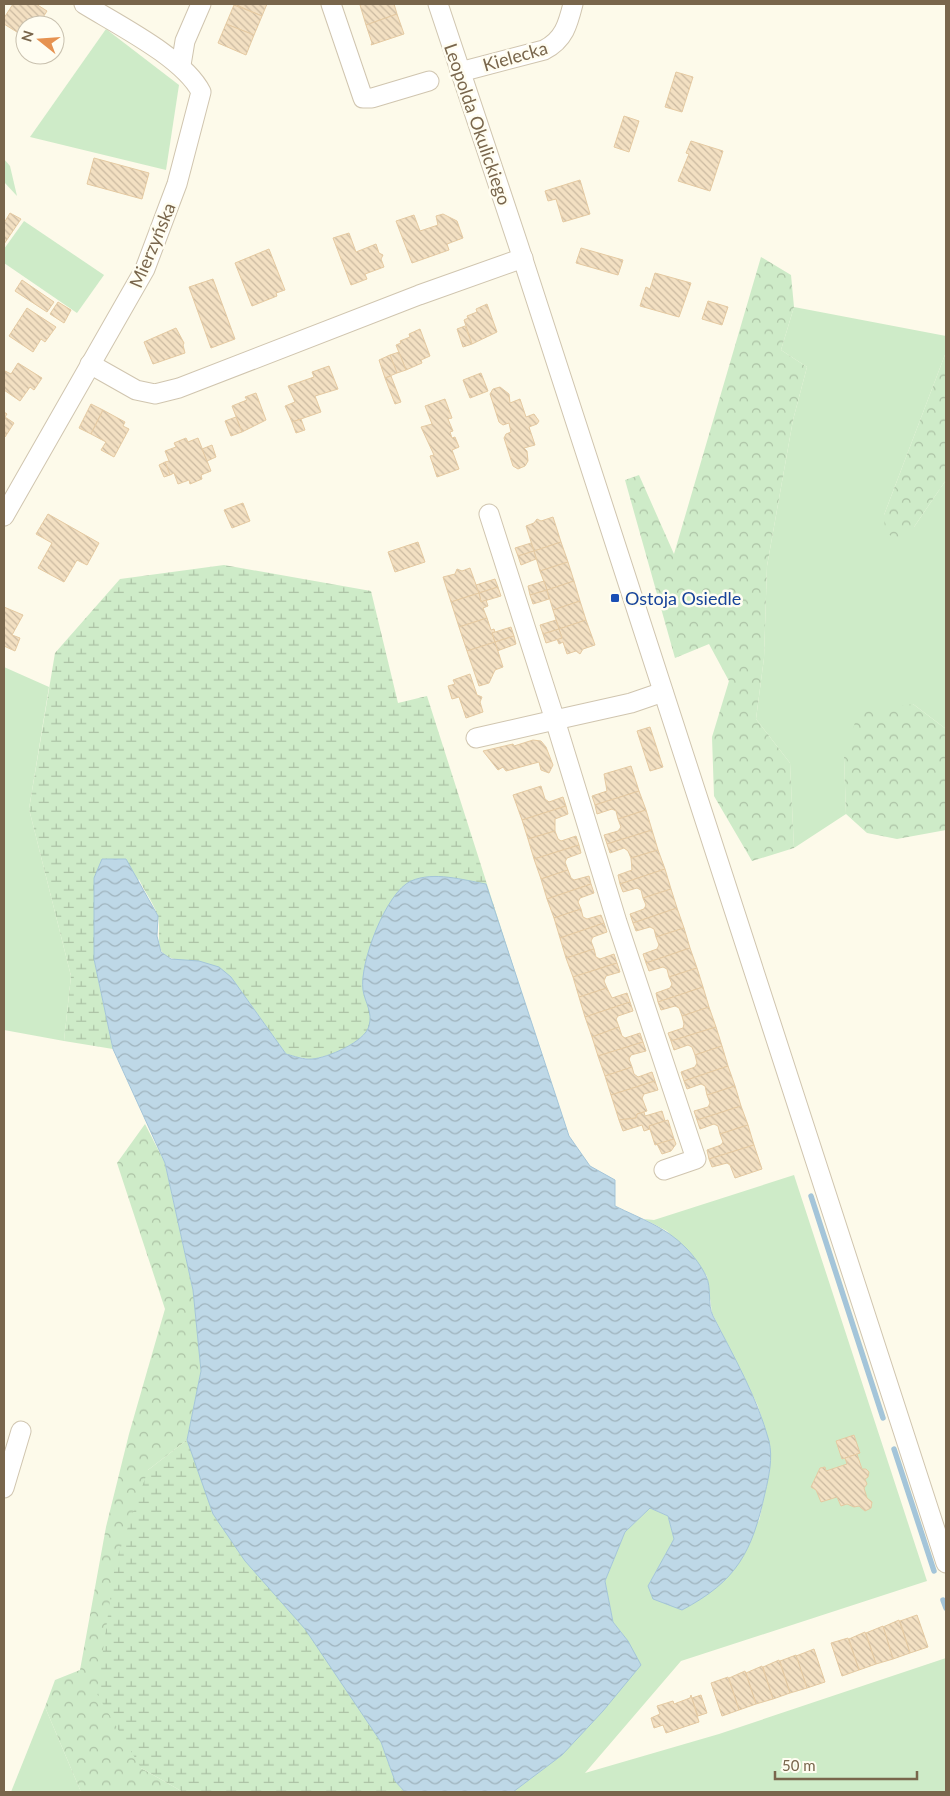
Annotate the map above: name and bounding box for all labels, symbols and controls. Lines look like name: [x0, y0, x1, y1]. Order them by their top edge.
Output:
north arrow: [15, 15, 65, 65]
text: N: [17, 28, 37, 44]
street label: Kielecka: [480, 36, 550, 76]
street label: Leopolda Okulickiego: [440, 40, 516, 208]
street label: Mierzyńska: [124, 199, 180, 291]
place label: Ostoja Osiedle: [625, 587, 741, 609]
marker: Ostoja Osiedle: [609, 592, 621, 604]
scale bar: [775, 1748, 918, 1780]
text: 50 m: [782, 1756, 816, 1774]

